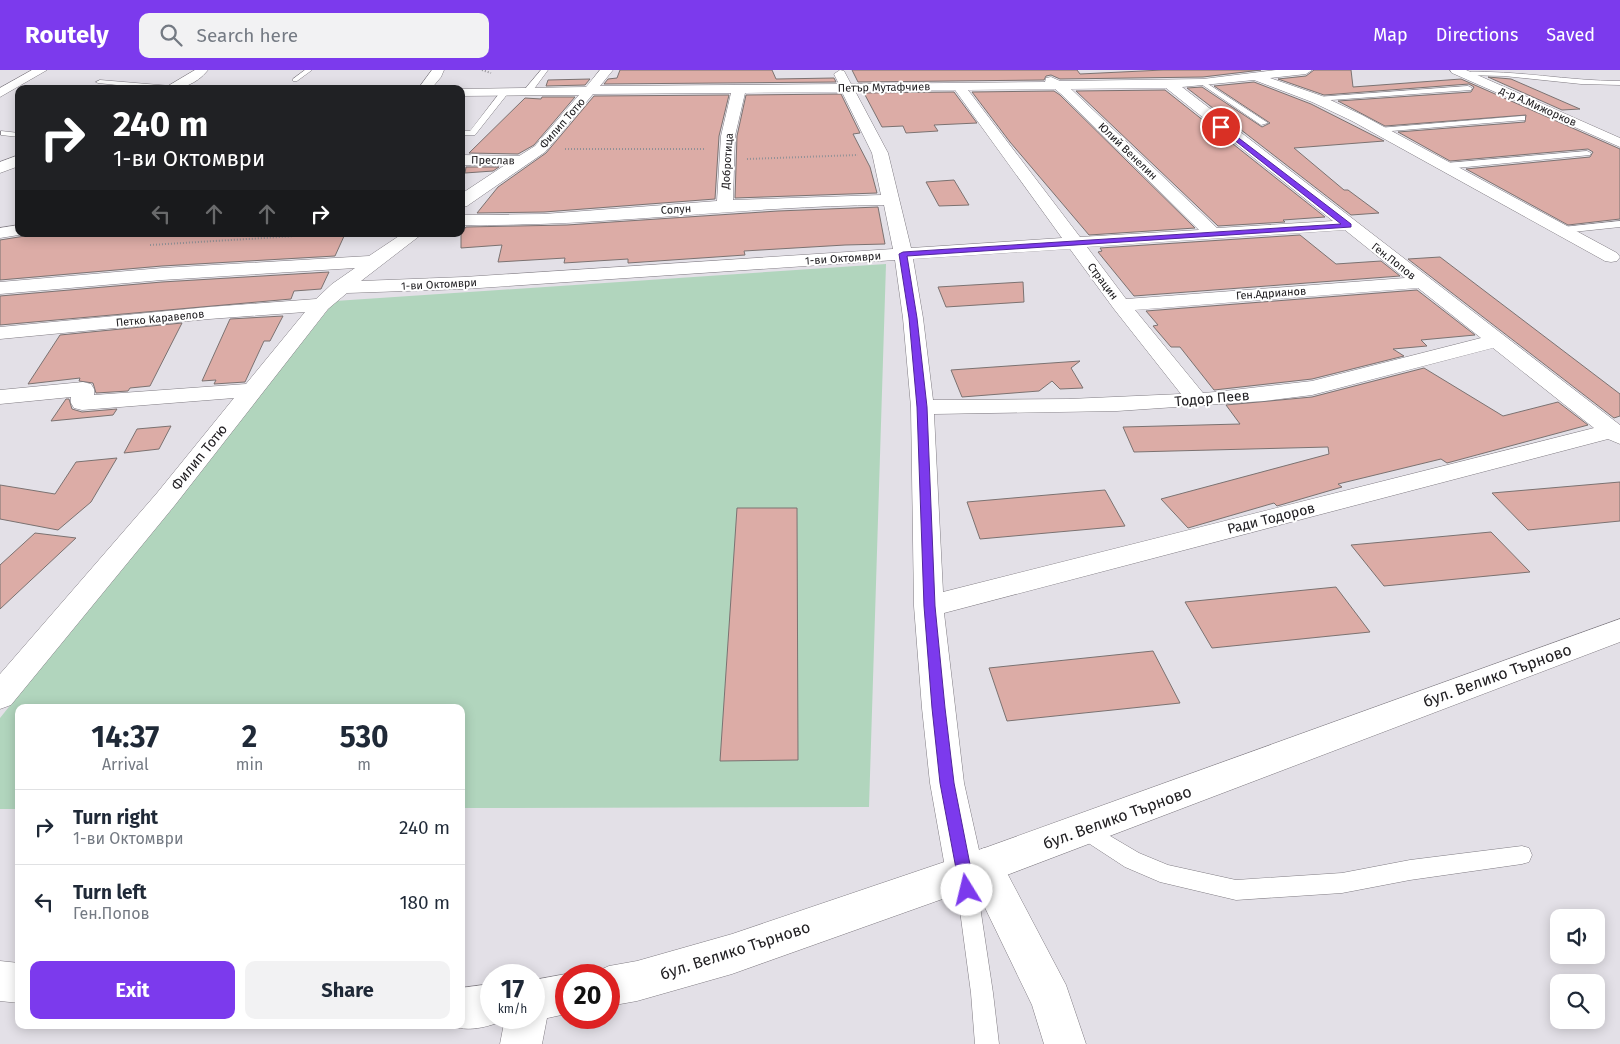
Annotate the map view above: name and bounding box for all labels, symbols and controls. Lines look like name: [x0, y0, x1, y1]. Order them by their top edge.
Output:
search box: [139, 13, 489, 58]
text: Routely: [25, 21, 109, 49]
icon: search: [157, 21, 185, 49]
text: Search here: [197, 24, 298, 47]
text: Map: [1373, 24, 1408, 46]
text: Directions: [1436, 24, 1518, 46]
text: Saved: [1546, 24, 1595, 46]
street label: Петър Мутафчиев: [838, 80, 930, 95]
street label: д-р А.Мижорков: [1497, 84, 1578, 129]
street label: Филип Тотю: [537, 95, 588, 151]
text: 240 m: [113, 103, 208, 145]
icon: right: [30, 105, 95, 170]
pin: [1200, 106, 1242, 148]
icon: arrive: [1207, 113, 1235, 141]
street label: Юлий Венелин: [1096, 120, 1160, 183]
street label: Добротица: [719, 133, 736, 191]
text: 1-ви Октомври: [113, 145, 265, 172]
street label: Преслав: [471, 154, 515, 167]
icon: left: [147, 200, 175, 228]
icon: ahead: [200, 200, 228, 228]
icon: ahead: [253, 200, 281, 228]
icon: right: [306, 200, 334, 228]
street label: Солун: [660, 202, 692, 217]
street label: Ген.Попов: [1369, 240, 1418, 283]
street label: 1-ви Октомври: [805, 249, 881, 268]
street label: Страцин: [1085, 260, 1121, 302]
street label: 1-ви Октомври: [401, 276, 477, 293]
street label: Ген.Адрианов: [1235, 285, 1307, 302]
street label: Петко Каравелов: [115, 307, 205, 330]
street label: Тодор Пеев: [1174, 387, 1250, 410]
street label: Филип Тотю: [168, 421, 231, 494]
street label: Ради Тодоров: [1226, 499, 1317, 538]
street label: бул. Велико Търново: [1420, 640, 1574, 711]
text: 14:37: [91, 719, 159, 755]
text: 2: [242, 719, 257, 755]
text: 530: [340, 719, 389, 755]
text: Arrival: [102, 755, 149, 774]
text: min: [236, 755, 263, 774]
text: m: [357, 755, 371, 774]
street label: бул. Велико Търново: [1040, 782, 1194, 853]
text: Turn right: [73, 806, 158, 829]
icon: right: [30, 813, 58, 841]
text: 240 m: [399, 816, 450, 839]
text: 1-ви Октомври: [73, 829, 184, 848]
position arrow: [940, 863, 992, 915]
text: Turn left: [73, 881, 147, 904]
icon: left: [30, 888, 58, 916]
text: 180 m: [399, 891, 450, 914]
text: Ген.Попов: [73, 904, 150, 923]
map controls: [1550, 909, 1605, 1029]
button: sound: [1550, 909, 1605, 964]
street label: бул. Велико Търново: [658, 917, 813, 984]
button: Exit: [30, 961, 235, 1019]
button: Share: [245, 961, 450, 1019]
speed limit sign: 20: [555, 964, 620, 1029]
button: search: [1550, 974, 1605, 1029]
text: 17: [501, 975, 524, 1005]
text: km/h: [498, 1002, 527, 1016]

